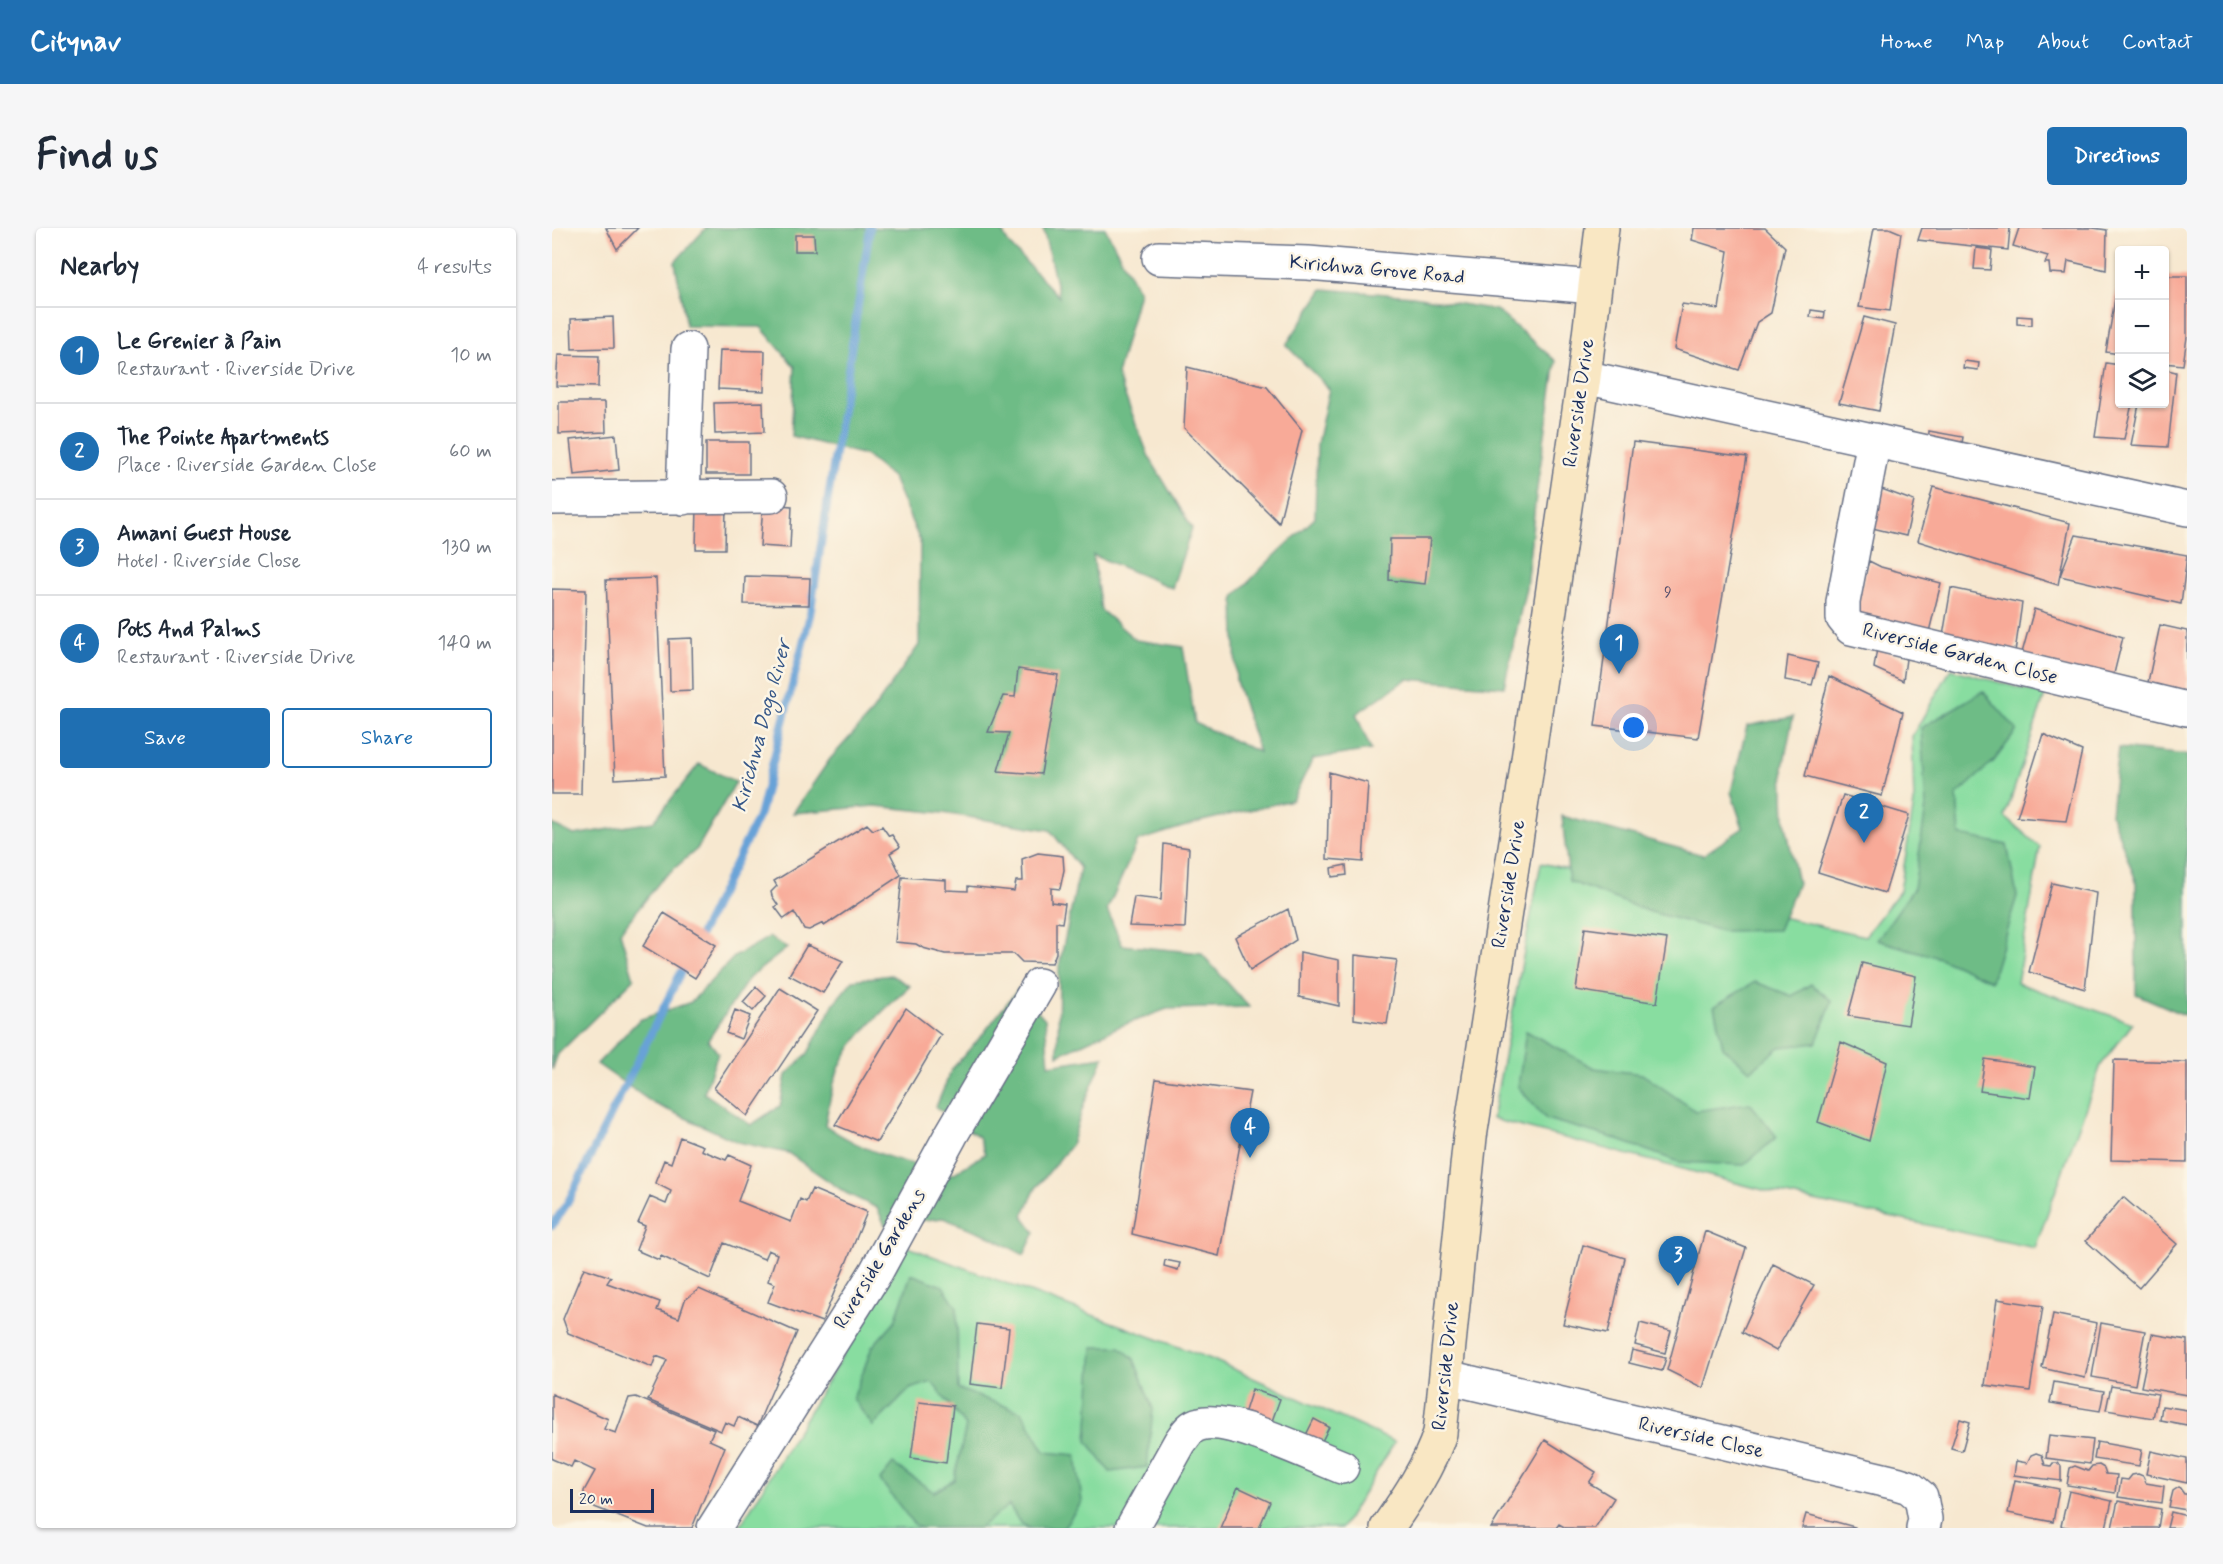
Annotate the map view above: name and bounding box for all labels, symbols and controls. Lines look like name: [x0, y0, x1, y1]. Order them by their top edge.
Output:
text: Citynav: [30, 24, 121, 61]
text: Home: [1881, 28, 1933, 56]
text: Map: [1966, 28, 2004, 56]
text: About: [2037, 28, 2089, 56]
text: Contact: [2122, 28, 2193, 56]
button: Directions: [2047, 127, 2187, 185]
text: Find us: [36, 129, 158, 184]
map controls: [2115, 246, 2169, 408]
button: +: [2115, 246, 2169, 300]
street label: Kirichwa Grove Road: [1288, 249, 1466, 291]
text: Nearby: [60, 250, 139, 284]
text: 4 results: [417, 254, 492, 281]
button: −: [2115, 300, 2169, 354]
text: Le Grenier à Pain: [117, 328, 282, 356]
street label: Riverside Drive: [1557, 337, 1601, 469]
text: 1: [75, 342, 84, 369]
text: 10 m: [450, 342, 492, 369]
button: layers: [2115, 354, 2169, 408]
text: Restaurant · Riverside Drive: [117, 356, 355, 383]
text: The Pointe Apartments: [117, 424, 329, 452]
text: 2: [75, 438, 84, 465]
text: 60 m: [449, 438, 492, 465]
text: Place · Riverside Garden Close: [117, 452, 377, 479]
text: Amani Guest House: [117, 520, 291, 548]
text: 3: [75, 534, 84, 561]
text: 130 m: [441, 534, 492, 561]
text: Hotel · Riverside Close: [117, 548, 301, 575]
house number: 9: [1664, 582, 1672, 603]
text: Pots And Palms: [117, 616, 261, 644]
street label: Riverside Garden Close: [1860, 617, 2060, 691]
pin: 1: [1600, 624, 1638, 674]
text: 4: [74, 630, 85, 657]
text: 140 m: [438, 630, 492, 657]
water label: Kirichwa Dogo River: [726, 634, 801, 816]
text: Restaurant · Riverside Drive: [117, 644, 355, 671]
button: Save: [60, 708, 270, 768]
button: Share: [282, 708, 492, 768]
your location: [1619, 713, 1648, 742]
pin: 2: [1844, 794, 1884, 843]
street label: Riverside Drive: [1486, 818, 1532, 950]
pin: 4: [1230, 1108, 1270, 1158]
street label: Riverside Gardens: [827, 1184, 933, 1334]
pin: 3: [1658, 1236, 1698, 1286]
street label: Riverside Drive: [1426, 1300, 1466, 1432]
street label: Riverside Close: [1636, 1410, 1766, 1466]
scale bar: [570, 1486, 654, 1514]
text: 20 m: [579, 1489, 613, 1510]

